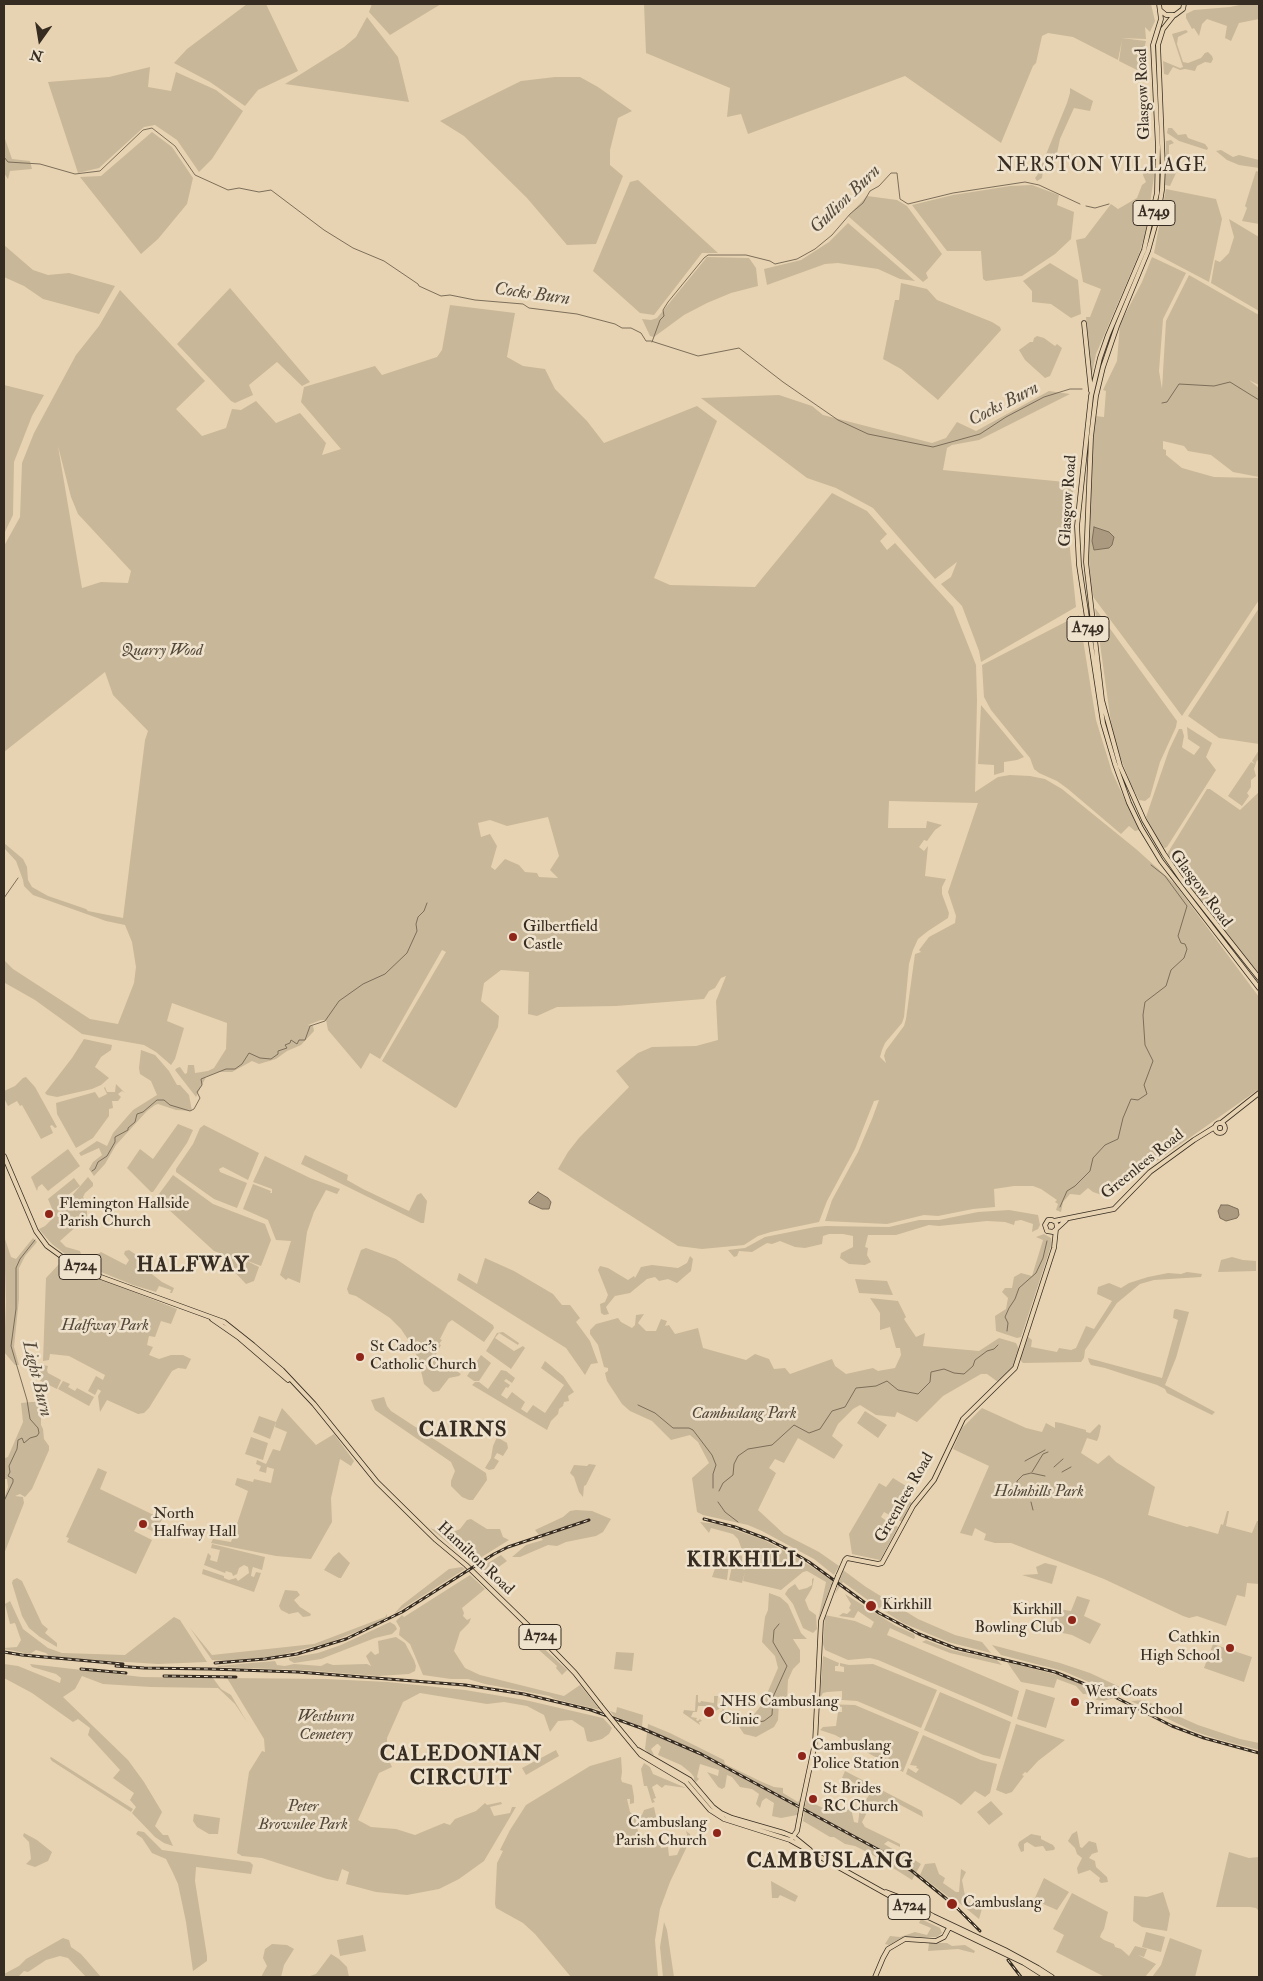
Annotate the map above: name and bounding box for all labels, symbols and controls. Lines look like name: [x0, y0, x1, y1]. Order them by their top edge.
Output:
north arrow: [15, 15, 65, 65]
text: N: [28, 45, 45, 65]
street label: Glasgow Road: [1133, 48, 1155, 140]
district label: NERSTON VILLAGE: [995, 156, 1209, 178]
water label: Gullion Burn: [806, 161, 886, 239]
road number: A749: [1133, 200, 1175, 226]
water label: Cocks Burn: [493, 279, 571, 311]
water label: Cocks Burn: [965, 378, 1043, 432]
street label: Glasgow Road: [1056, 455, 1082, 547]
road number: A749: [1067, 616, 1109, 642]
park label: Quarry Wood: [121, 642, 203, 662]
street label: Glasgow Road: [1165, 847, 1235, 931]
place label: Gilbertfield Castle: [523, 918, 598, 956]
marker: Gilbertfield Castle: [507, 931, 519, 943]
street label: Greenlees Road: [1098, 1126, 1188, 1204]
place label: Flemington Hallside Parish Church: [59, 1195, 189, 1233]
marker: Flemington Hallside Parish Church: [43, 1208, 55, 1220]
district label: HALFWAY: [136, 1253, 250, 1279]
road number: A724: [59, 1254, 101, 1280]
park label: Halfway Park: [61, 1317, 149, 1337]
place label: St Cadoc's Catholic Church: [370, 1338, 477, 1376]
water label: Light Burn: [16, 1339, 56, 1419]
marker: St Cadoc's Catholic Church: [354, 1351, 366, 1363]
park label: Cambuslang Park: [691, 1405, 797, 1425]
district label: CAIRNS: [418, 1418, 508, 1444]
street label: Greenlees Road: [872, 1450, 938, 1546]
park label: Holmhills Park: [994, 1483, 1084, 1503]
place label: North Halfway Hall: [153, 1505, 237, 1543]
marker: North Halfway Hall: [137, 1518, 149, 1530]
street label: Hamilton Road: [433, 1518, 517, 1600]
district label: KIRKHILL: [686, 1548, 804, 1574]
place label: Kirkhill: [882, 1596, 932, 1616]
marker: Kirkhill: [864, 1599, 878, 1613]
place label: Kirkhill Bowling Club: [974, 1601, 1062, 1639]
marker: Kirkhill Bowling Club: [1066, 1614, 1078, 1626]
road number: A724: [519, 1624, 561, 1650]
place label: Cathkin High School: [1140, 1629, 1220, 1667]
marker: Cathkin High School: [1224, 1642, 1236, 1654]
place label: West Coats Primary School: [1085, 1683, 1183, 1721]
place label: NHS Cambuslang Clinic: [720, 1693, 839, 1731]
marker: West Coats Primary School: [1069, 1696, 1081, 1708]
marker: NHS Cambuslang Clinic: [702, 1705, 716, 1719]
park label: Westburn Cemetery: [297, 1708, 355, 1746]
place label: Cambuslang Police Station: [812, 1737, 899, 1775]
district label: CALEDONIAN CIRCUIT: [379, 1742, 543, 1792]
marker: Cambuslang Police Station: [796, 1750, 808, 1762]
place label: St Brides RC Church: [823, 1780, 898, 1818]
marker: St Brides RC Church: [807, 1793, 819, 1805]
park label: Peter Brownlee Park: [258, 1798, 348, 1836]
place label: Cambuslang Parish Church: [615, 1814, 707, 1852]
marker: Cambuslang Parish Church: [711, 1827, 723, 1839]
district label: CAMBUSLANG: [745, 1849, 915, 1875]
road number: A724: [888, 1894, 930, 1920]
place label: Cambuslang: [963, 1894, 1042, 1914]
marker: Cambuslang: [945, 1897, 959, 1911]

